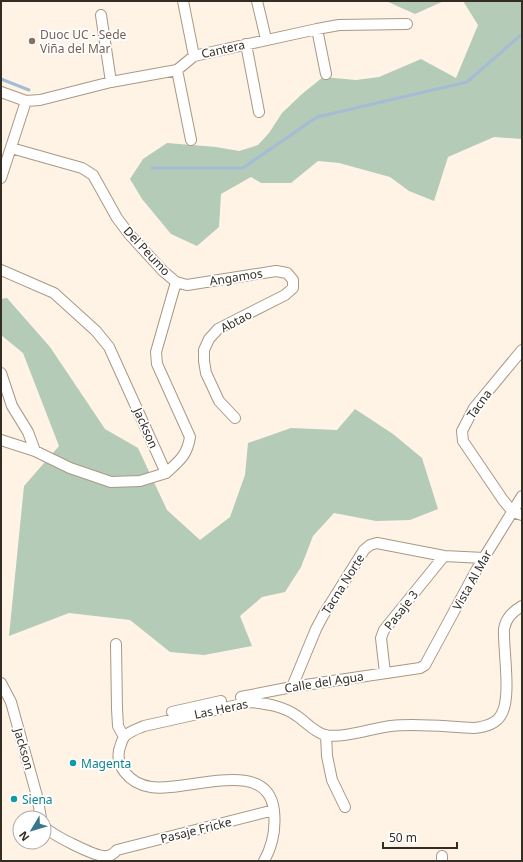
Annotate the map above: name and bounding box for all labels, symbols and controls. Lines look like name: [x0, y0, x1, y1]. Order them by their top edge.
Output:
place label: Duoc UC - Sede Viña del Mar: [40, 26, 127, 57]
marker: Duoc UC - Sede Viña del Mar: [27, 36, 37, 46]
street label: Cantera: [200, 36, 246, 62]
street label: Del Peumo: [120, 223, 174, 279]
street label: Angamos: [208, 264, 264, 290]
street label: Abtao: [217, 306, 255, 336]
street label: Tacna: [463, 386, 495, 422]
street label: Jackson: [129, 404, 162, 451]
street label: Vista Al Mar: [448, 547, 496, 613]
street label: Tacna Norte: [318, 551, 368, 617]
street label: Pasaje 3: [380, 586, 422, 633]
street label: Calle del Agua: [283, 667, 365, 697]
street label: Las Heras: [192, 695, 250, 723]
street label: Jackson: [10, 725, 38, 772]
place label: Magenta: [81, 755, 131, 772]
marker: Magenta: [68, 758, 78, 768]
place label: Siena: [22, 791, 53, 808]
marker: Siena: [9, 794, 19, 804]
north arrow: [12, 810, 52, 850]
street label: Pasaje Fricke: [159, 813, 234, 847]
scale bar: [383, 824, 457, 850]
text: N: [15, 828, 32, 845]
text: 50 m: [389, 829, 417, 846]

